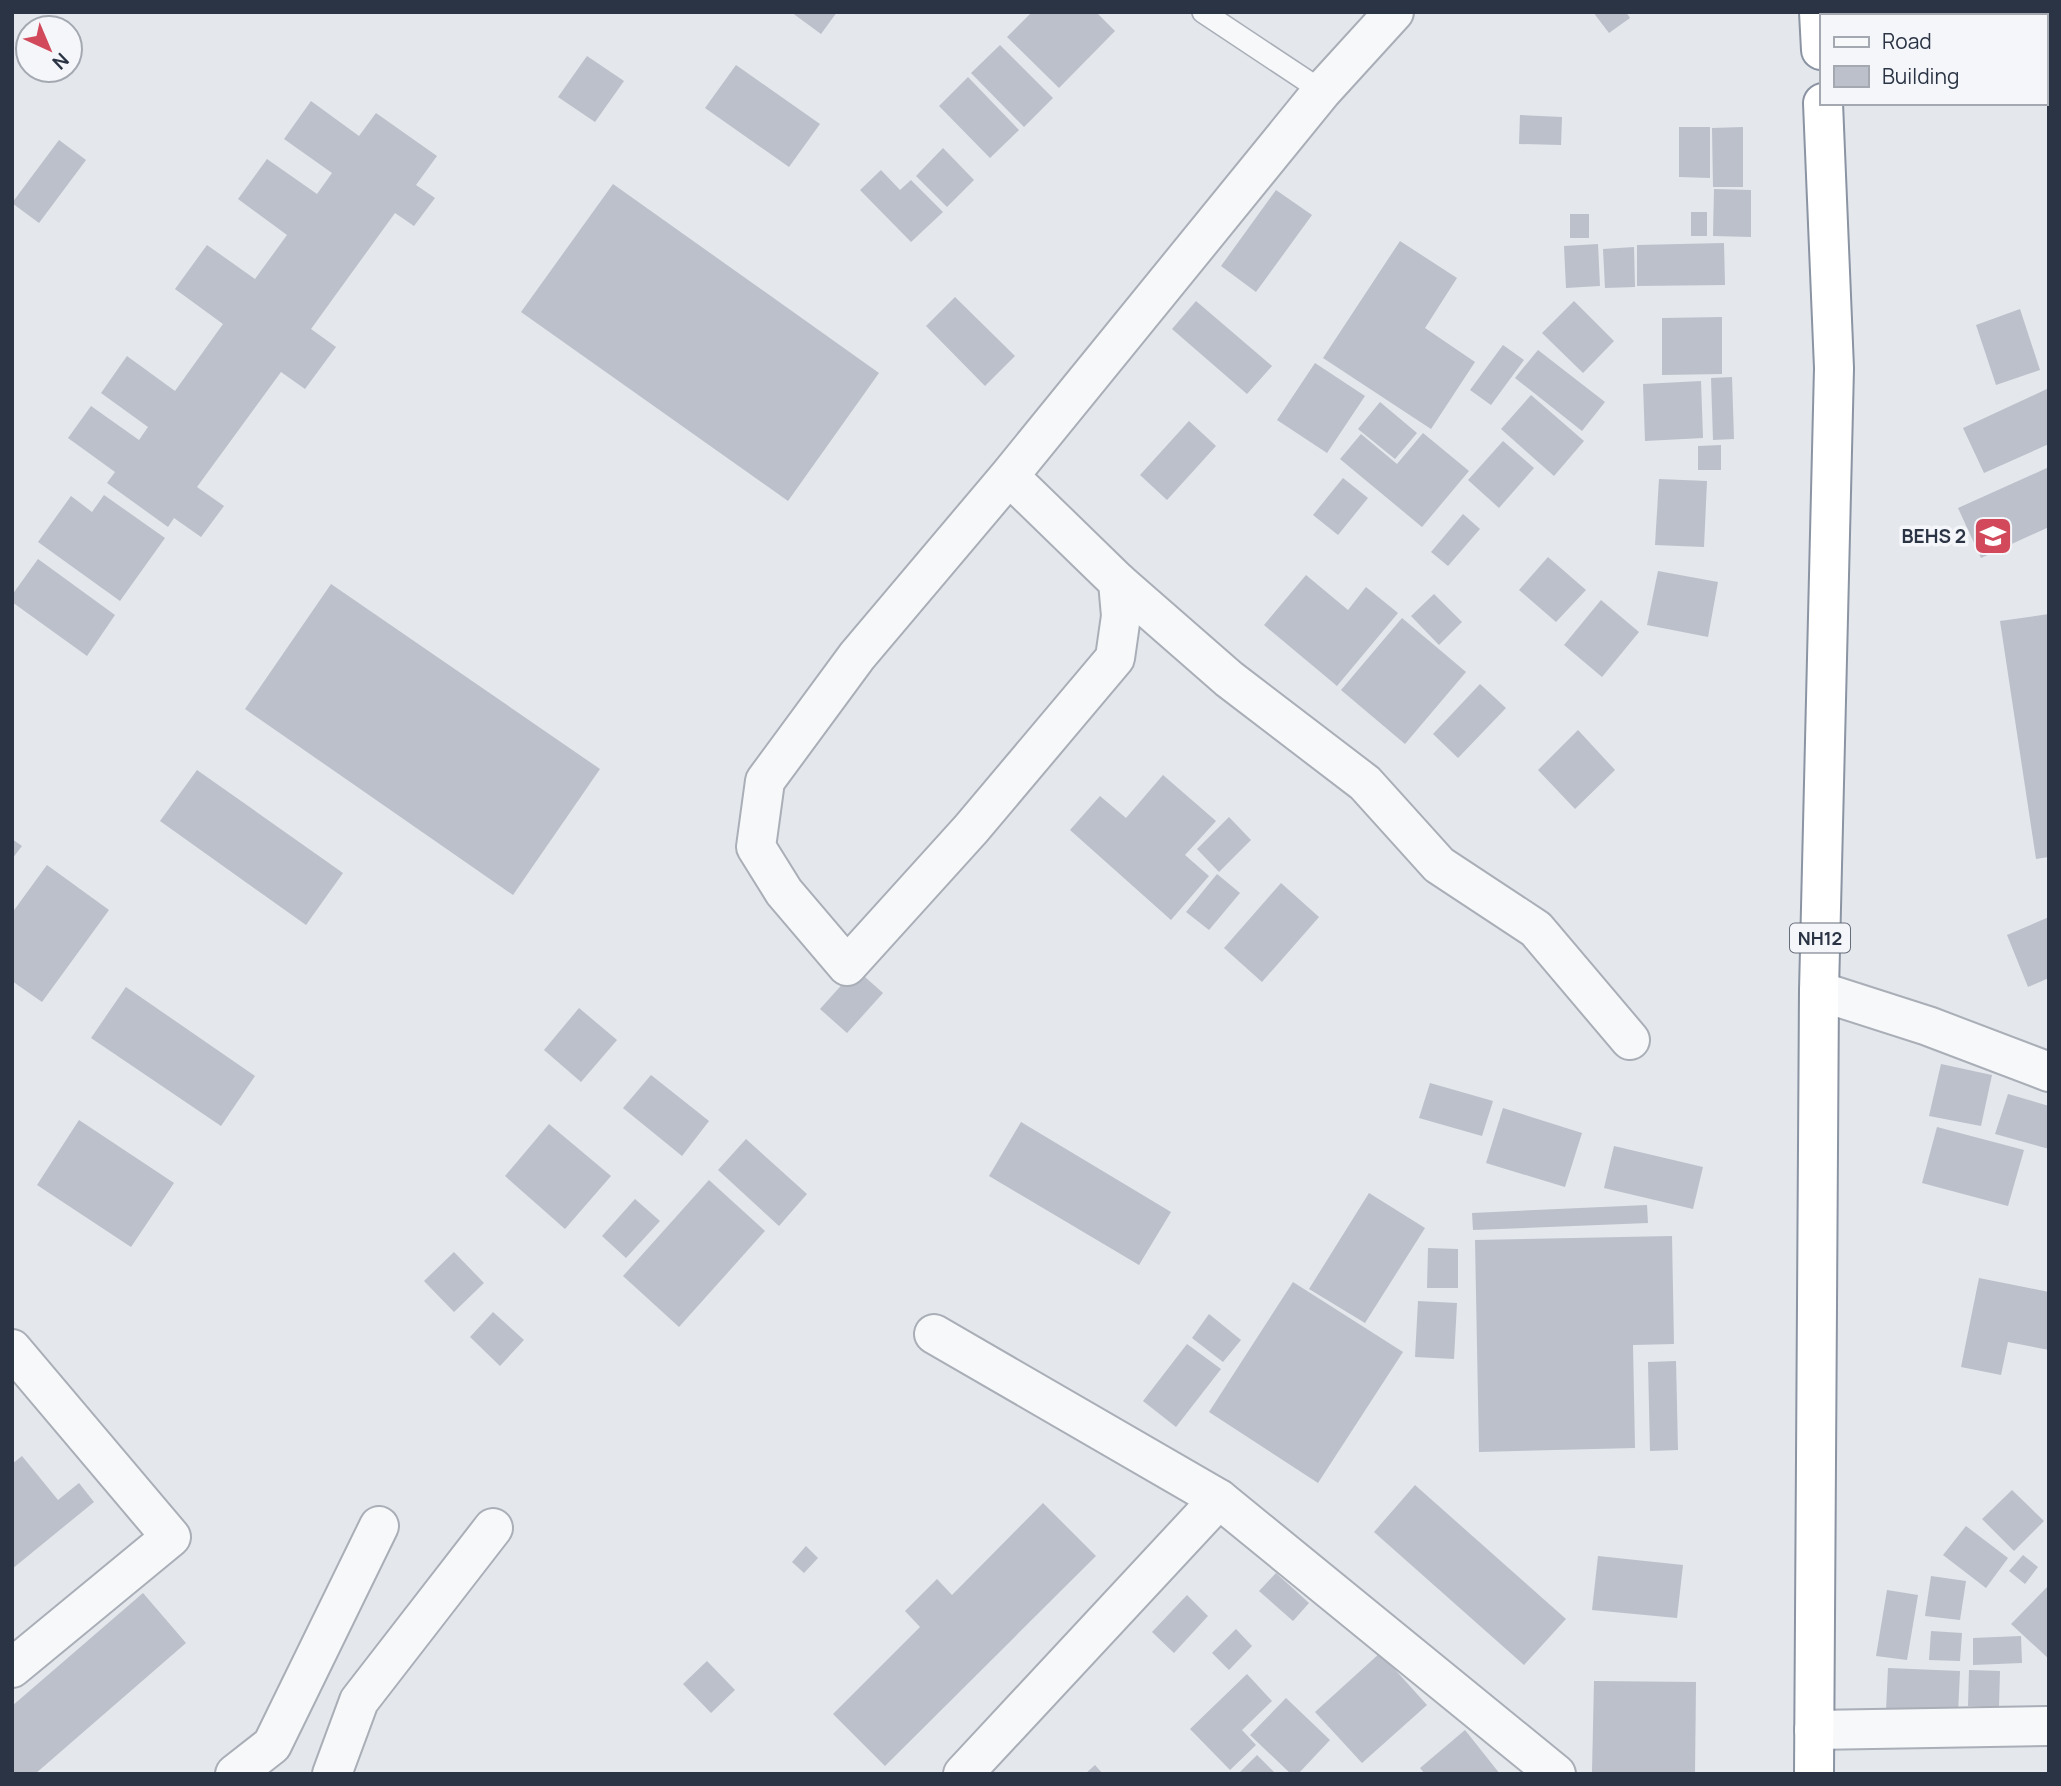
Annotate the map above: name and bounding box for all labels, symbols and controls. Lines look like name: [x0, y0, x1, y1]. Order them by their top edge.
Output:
north arrow: [14, 14, 84, 84]
legend: [1820, 14, 2047, 105]
text: Road: [1882, 27, 1932, 55]
text: N: [47, 47, 75, 75]
text: Building: [1882, 62, 1959, 90]
school or university icon: BEHS 2: [1972, 515, 2014, 557]
place label: BEHS 2: [1902, 523, 1966, 549]
road number: NH12: [1790, 923, 1850, 953]

